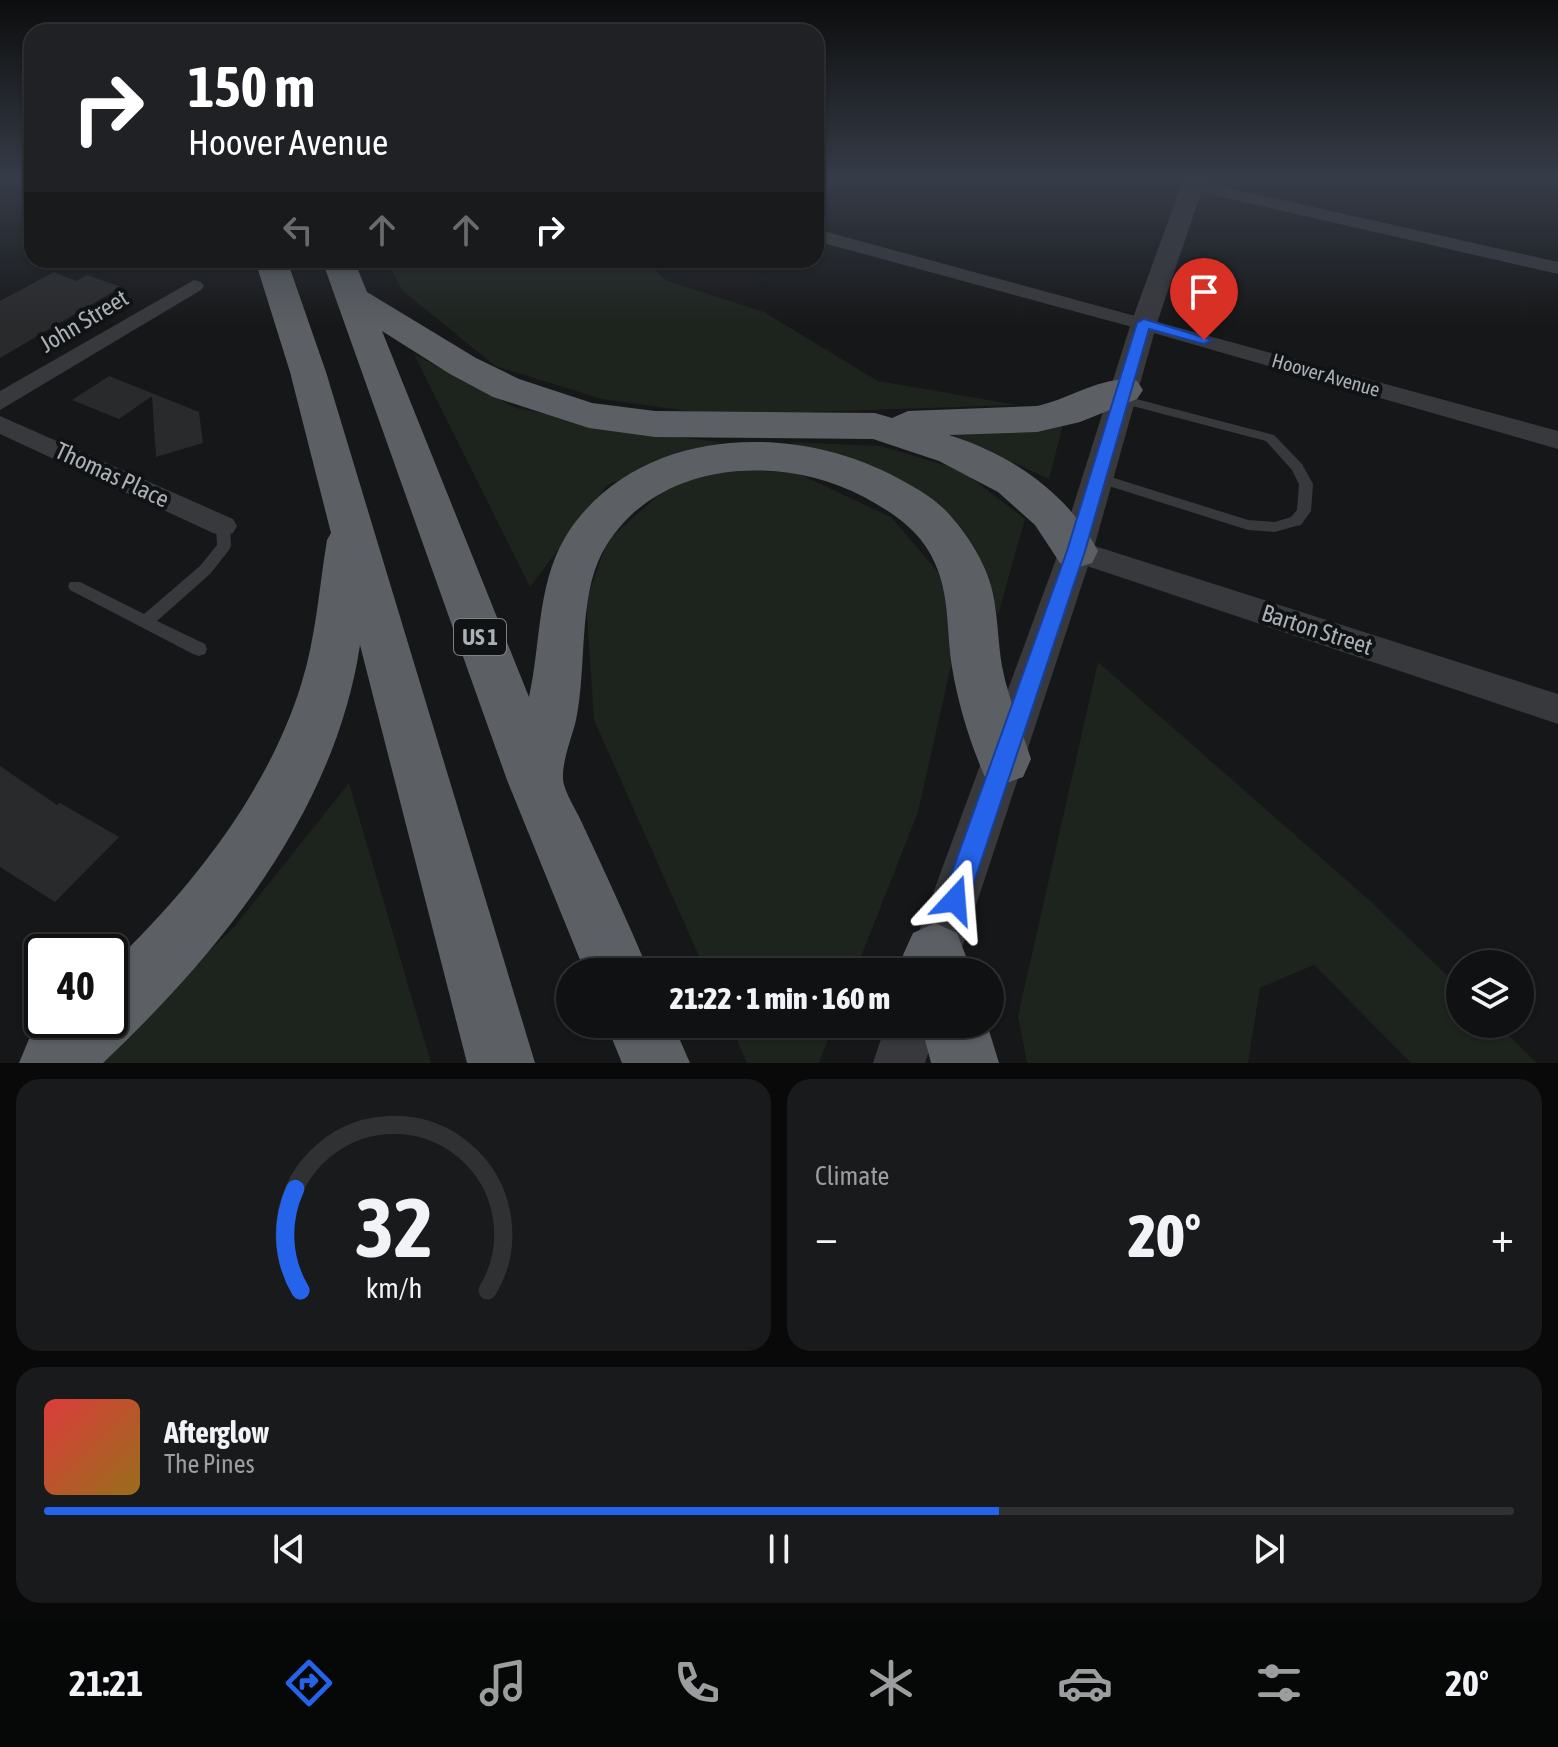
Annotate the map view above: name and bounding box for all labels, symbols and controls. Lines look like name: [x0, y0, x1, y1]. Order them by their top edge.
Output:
text: 150 m: [188, 55, 315, 119]
icon: right: [56, 56, 160, 160]
text: Hoover Avenue: [188, 121, 388, 163]
icon: left: [276, 208, 320, 252]
icon: ahead: [360, 208, 404, 252]
icon: ahead: [444, 208, 488, 252]
icon: right: [528, 208, 572, 252]
pin: [1170, 258, 1238, 340]
icon: arrive: [1182, 270, 1226, 314]
street label: John Street: [35, 284, 133, 357]
street label: Hoover Avenue: [1269, 348, 1383, 401]
street label: Thomas Place: [51, 436, 173, 513]
street label: Barton Street: [1258, 599, 1376, 660]
road number: US 1: [454, 619, 506, 655]
position arrow: [913, 858, 997, 942]
speed limit sign: 40: [24, 934, 128, 1038]
map controls: [1446, 950, 1534, 1038]
button: layers: [1446, 950, 1534, 1038]
text: 21:22 · 1 min · 160 m: [670, 981, 890, 1015]
text: Climate: [815, 1161, 889, 1191]
text: 32: [354, 1179, 433, 1275]
text: 20°: [1128, 1201, 1201, 1270]
text: −: [815, 1211, 838, 1261]
text: +: [1491, 1211, 1514, 1261]
text: km/h: [365, 1271, 422, 1304]
text: Afterglow: [164, 1415, 269, 1449]
text: The Pines: [164, 1449, 255, 1479]
icon: previous: [267, 1527, 311, 1571]
icon: pause: [757, 1527, 801, 1571]
icon: next: [1247, 1527, 1291, 1571]
icon: directions: [281, 1655, 337, 1711]
icon: music: [475, 1655, 531, 1711]
icon: phone: [669, 1655, 725, 1711]
icon: climate: [863, 1655, 919, 1711]
icon: car: [1057, 1655, 1113, 1711]
icon: filters: [1251, 1655, 1307, 1711]
text: 21:21: [69, 1662, 143, 1704]
text: 20°: [1445, 1662, 1489, 1704]

